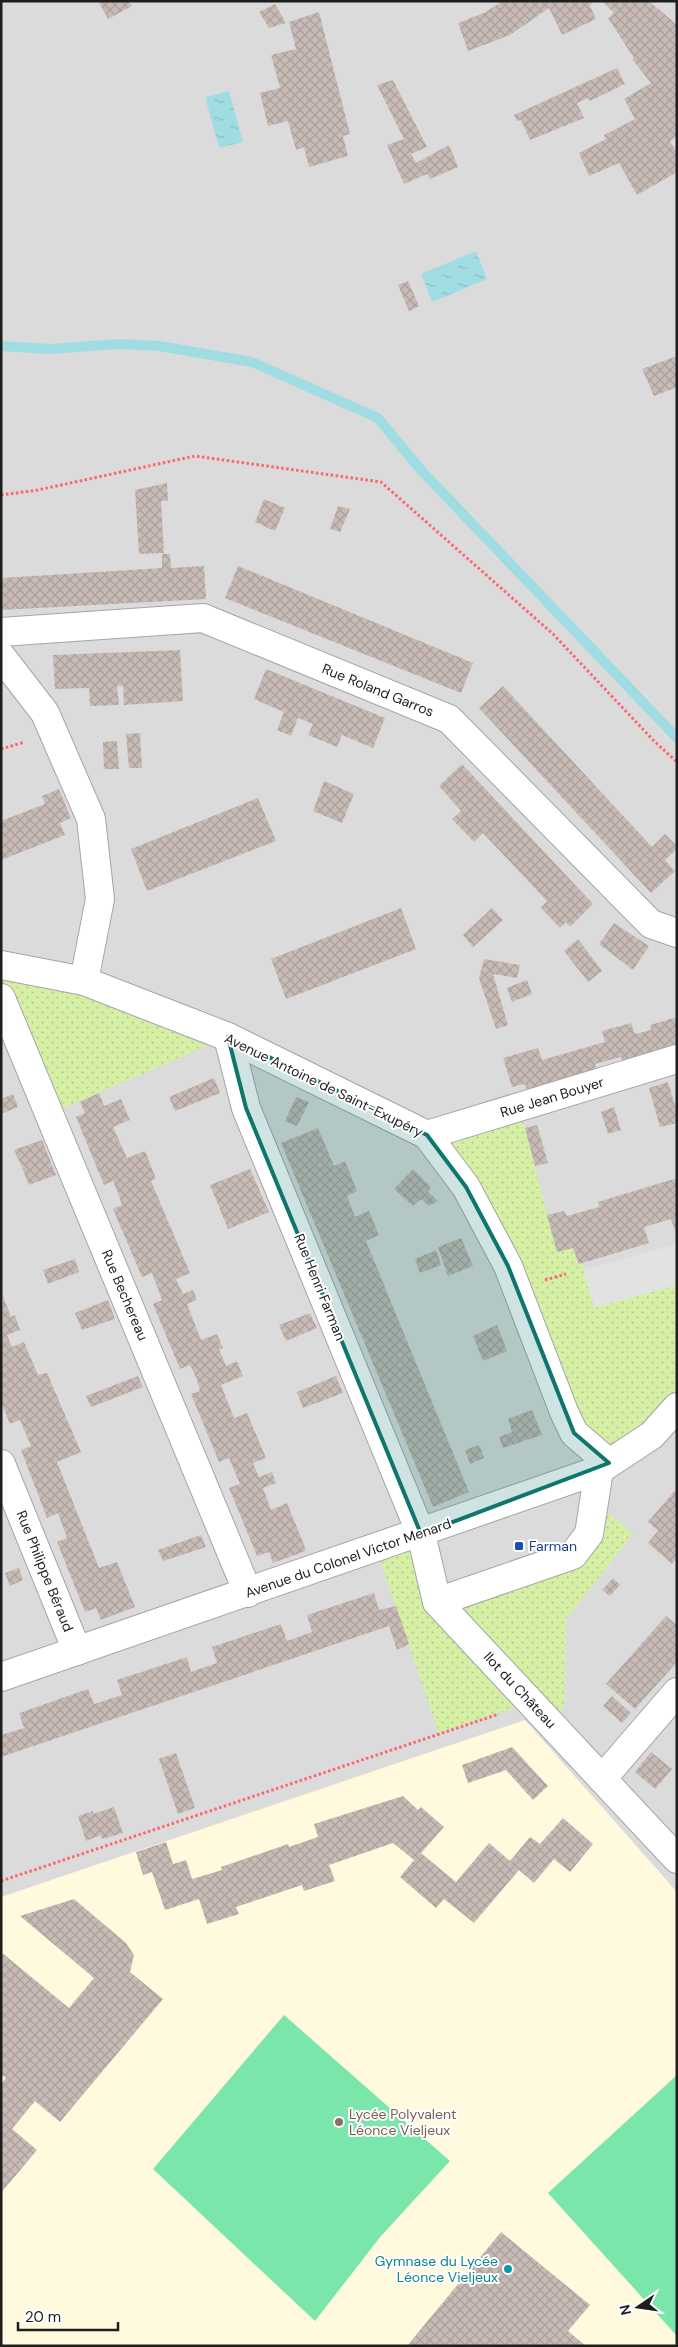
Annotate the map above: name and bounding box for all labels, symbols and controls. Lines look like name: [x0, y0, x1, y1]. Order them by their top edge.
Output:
street label: Rue Roland Garros: [319, 659, 437, 721]
street label: Avenue Antoine de Saint-Exupéry: [222, 1029, 426, 1141]
street label: Rue Jean Bouyer: [498, 1073, 606, 1121]
street label: Rue Henri Farman: [290, 1231, 350, 1343]
street label: Rue Bechereau: [98, 1247, 152, 1343]
street label: Rue Philippe Béraud: [12, 1508, 78, 1634]
street label: Avenue du Colonel Victor Menard: [243, 1514, 453, 1602]
place label: Farman: [529, 1537, 577, 1555]
marker: Farman: [513, 1540, 525, 1552]
street label: Ilot du Château: [480, 1648, 560, 1732]
place label: Lycée Polyvalent Léonce Vieljeux: [349, 2105, 456, 2139]
marker: Lycée Polyvalent Léonce Vieljeux: [333, 2116, 345, 2128]
place label: Gymnase du Lycée Léonce Vieljeux: [375, 2252, 498, 2286]
marker: Gymnase du Lycée Léonce Vieljeux: [502, 2263, 514, 2275]
north arrow: [613, 2282, 663, 2332]
scale bar: [18, 2300, 118, 2332]
text: N: [615, 2303, 635, 2317]
text: 20 m: [25, 2307, 61, 2327]

